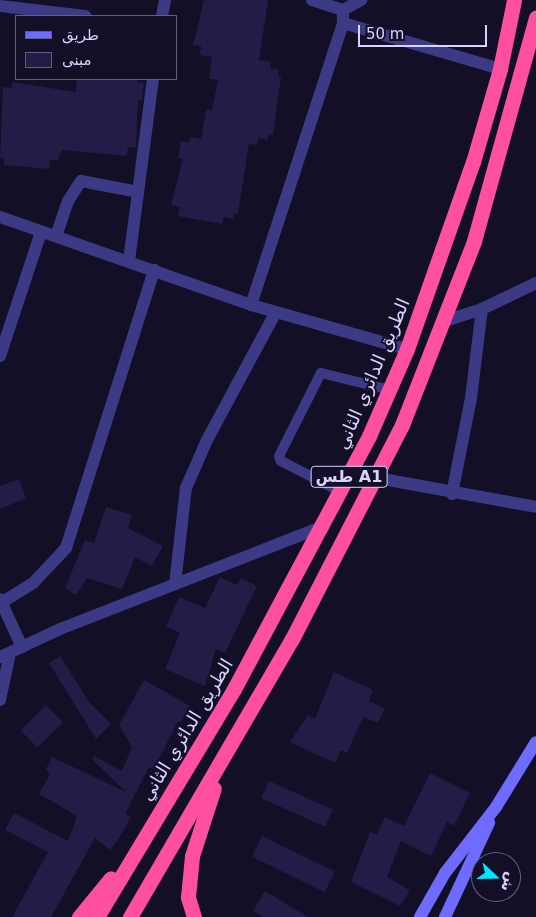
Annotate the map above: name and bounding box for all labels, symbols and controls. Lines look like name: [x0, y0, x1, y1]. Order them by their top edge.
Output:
legend: [15, 15, 178, 80]
scale bar: [361, 15, 490, 47]
text: 50 m: [366, 25, 404, 43]
text: طريق: [62, 26, 99, 44]
text: مبنى: [62, 51, 92, 69]
street label: الطريق الدائري الثاني: [331, 295, 415, 453]
road number: طس A1: [310, 464, 388, 491]
street label: الطريق الدائري الثاني: [136, 655, 238, 805]
north arrow: [471, 852, 521, 902]
text: ش: [498, 870, 520, 894]

